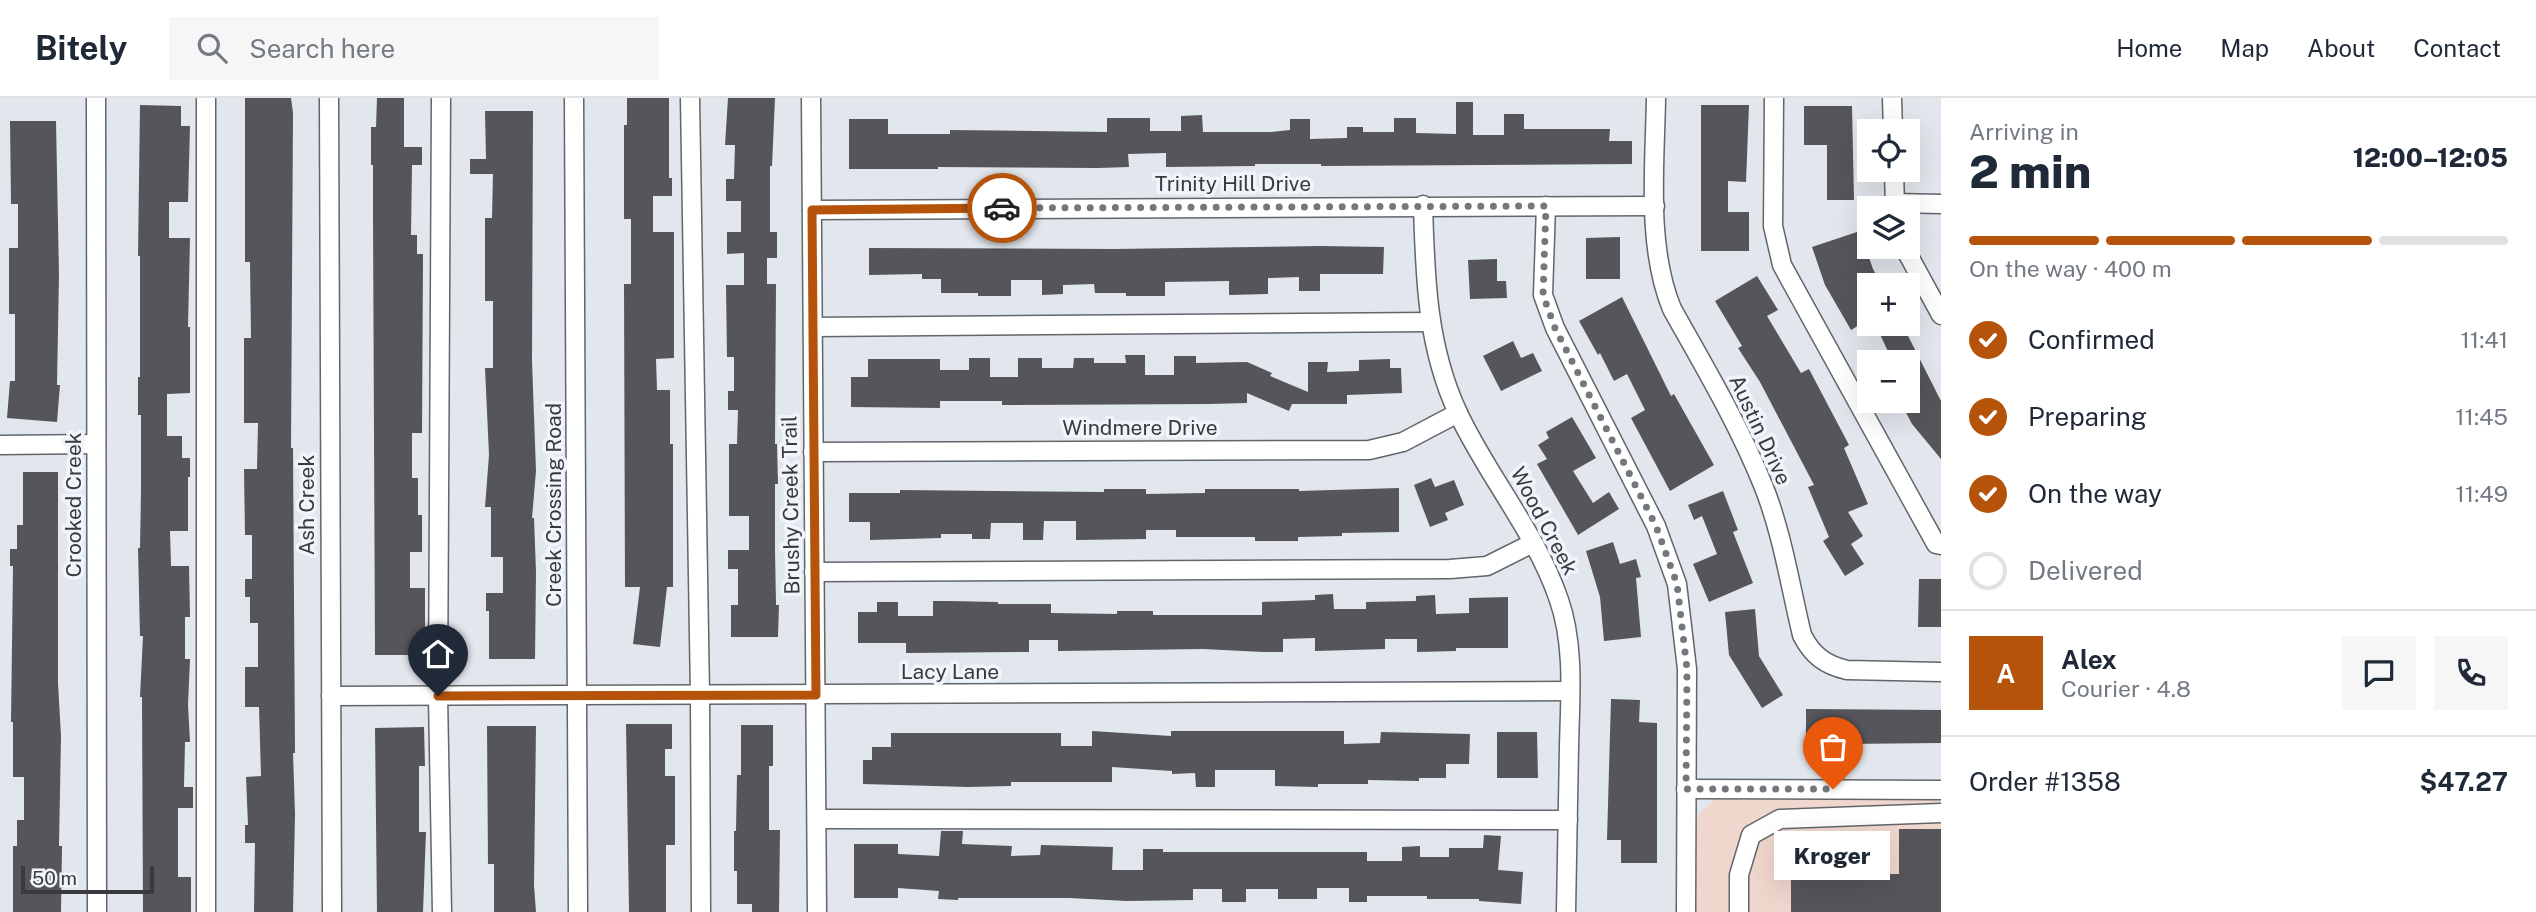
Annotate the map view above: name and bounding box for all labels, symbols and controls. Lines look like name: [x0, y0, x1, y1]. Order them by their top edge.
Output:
search box: [169, 17, 659, 80]
text: Bitely: [35, 29, 127, 67]
icon: search: [193, 29, 231, 67]
text: Search here: [249, 33, 395, 64]
text: Home: [2116, 34, 2182, 62]
text: Map: [2220, 34, 2269, 62]
text: About: [2307, 34, 2375, 62]
text: Contact: [2413, 34, 2501, 62]
text: Arriving in: [1969, 118, 2079, 145]
map controls: [1857, 119, 1920, 413]
button: locate: [1857, 119, 1920, 182]
text: 12:00–12:05: [2353, 142, 2508, 173]
text: 2 min: [1969, 144, 2091, 198]
street label: Trinity Hill Drive: [1155, 171, 1311, 196]
courier: [967, 173, 1037, 243]
icon: car: [983, 189, 1021, 227]
button: layers: [1857, 196, 1920, 259]
text: On the way · 400 m: [1969, 255, 2172, 282]
button: +: [1857, 273, 1920, 336]
icon: check: [1969, 321, 2007, 359]
text: Confirmed: [2028, 324, 2155, 355]
text: 11:41: [2460, 326, 2508, 353]
button: −: [1857, 350, 1920, 413]
street label: Austin Drive: [1724, 371, 1797, 489]
icon: check: [1969, 398, 2007, 436]
text: Preparing: [2028, 401, 2147, 432]
street label: Creek Crossing Road: [541, 403, 566, 607]
text: 11:45: [2455, 403, 2508, 430]
street label: Brushy Creek Trail: [776, 415, 805, 595]
street label: Windmere Drive: [1062, 415, 1218, 440]
street label: Crooked Creek: [61, 432, 86, 578]
street label: Ash Creek: [294, 455, 319, 555]
street label: Wood Creek: [1506, 463, 1583, 579]
icon: check: [1969, 475, 2007, 513]
text: On the way: [2028, 478, 2162, 509]
text: 11:49: [2455, 480, 2508, 507]
text: Delivered: [2028, 555, 2143, 586]
pin: [408, 624, 468, 696]
icon: home: [419, 635, 457, 673]
button: chat: [2342, 636, 2416, 710]
button: phone: [2434, 636, 2508, 710]
text: Alex: [2061, 644, 2117, 675]
text: A: [1997, 658, 2015, 689]
street label: Lacy Lane: [901, 659, 999, 684]
text: Courier · 4.8: [2061, 675, 2191, 702]
pin: [1803, 717, 1863, 789]
icon: bag: [1814, 728, 1852, 766]
text: Order #1358: [1969, 766, 2121, 797]
text: $47.27: [2420, 766, 2508, 797]
callout: Kroger: [1775, 831, 1891, 880]
text: Kroger: [1793, 842, 1871, 869]
scale bar: [21, 863, 154, 895]
text: 50 m: [32, 867, 77, 889]

